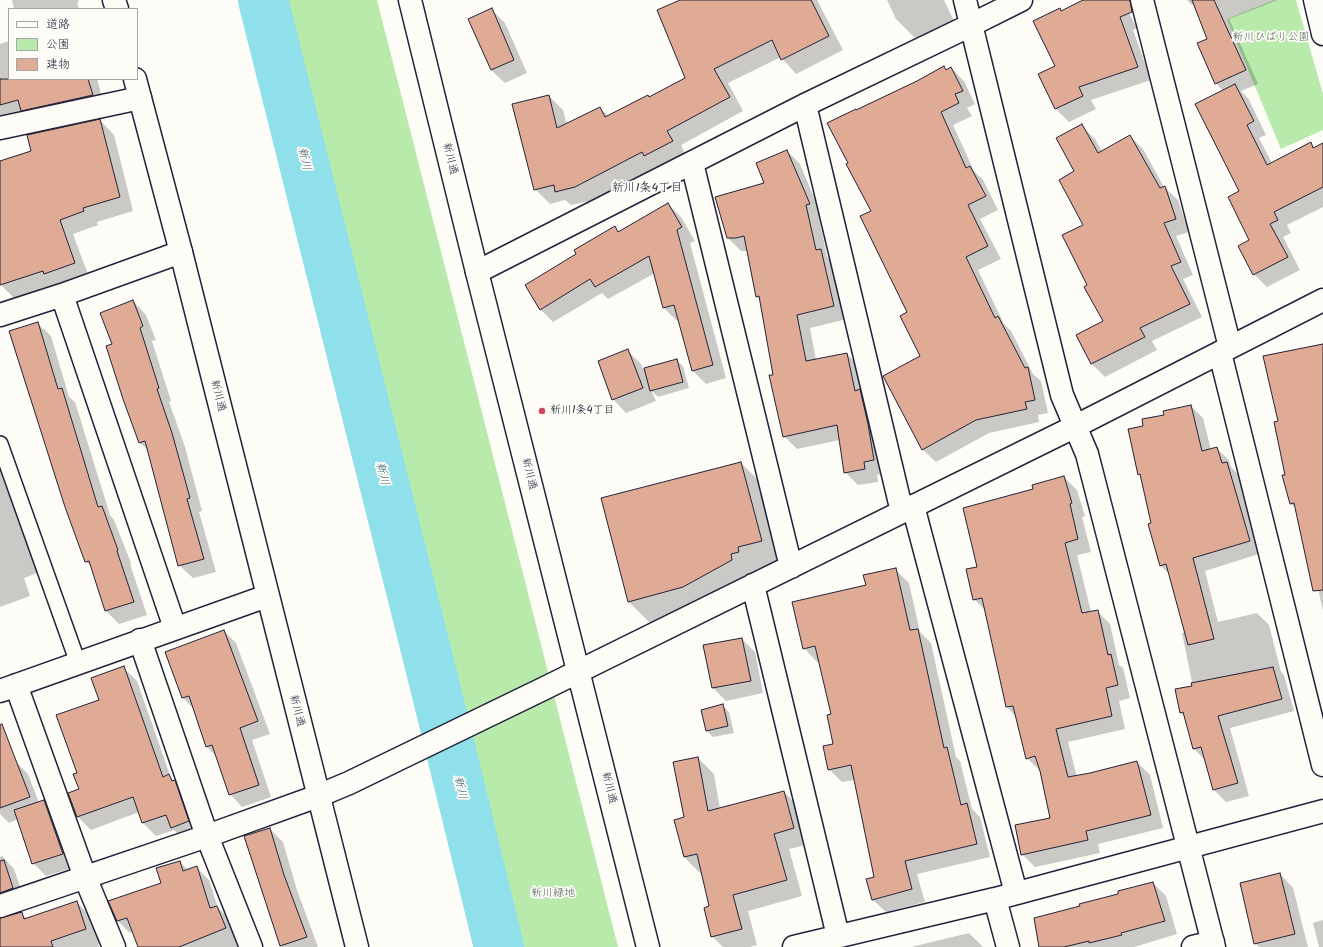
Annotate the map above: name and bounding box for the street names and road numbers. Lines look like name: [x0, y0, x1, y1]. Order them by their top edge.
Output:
street label: 新川通: [439, 141, 459, 177]
street label: 新川通: [207, 378, 227, 414]
street label: 新川通: [518, 456, 538, 492]
street label: 新川通: [286, 693, 306, 729]
street label: 新川通: [598, 770, 618, 806]

